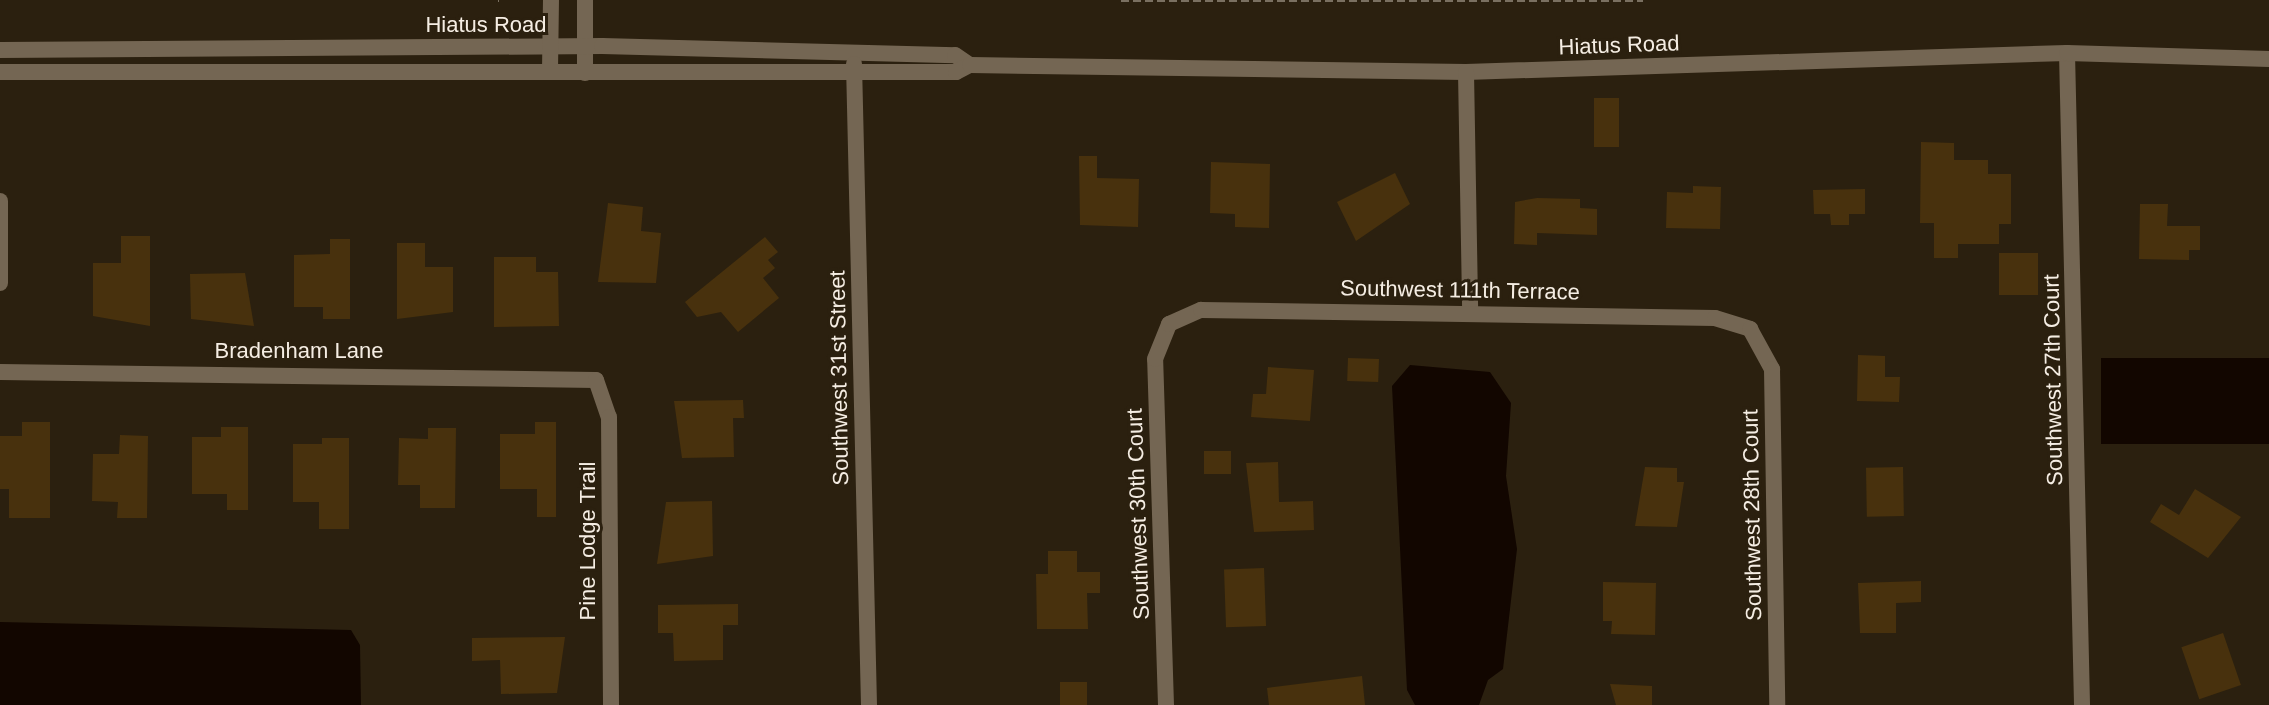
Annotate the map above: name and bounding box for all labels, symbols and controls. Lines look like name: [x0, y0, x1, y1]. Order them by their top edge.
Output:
street label: Hiatus Road: [425, 12, 547, 38]
street label: Hiatus Road: [1558, 30, 1680, 60]
street label: Southwest 31st Street: [824, 270, 854, 486]
street label: Southwest 27th Court: [2038, 274, 2068, 486]
street label: Southwest 111th Terrace: [1340, 275, 1580, 305]
street label: Bradenham Lane: [215, 338, 383, 364]
street label: Southwest 30th Court: [1121, 408, 1155, 620]
street label: Southwest 28th Court: [1737, 409, 1767, 621]
street label: Pine Lodge Trail: [575, 461, 601, 621]

